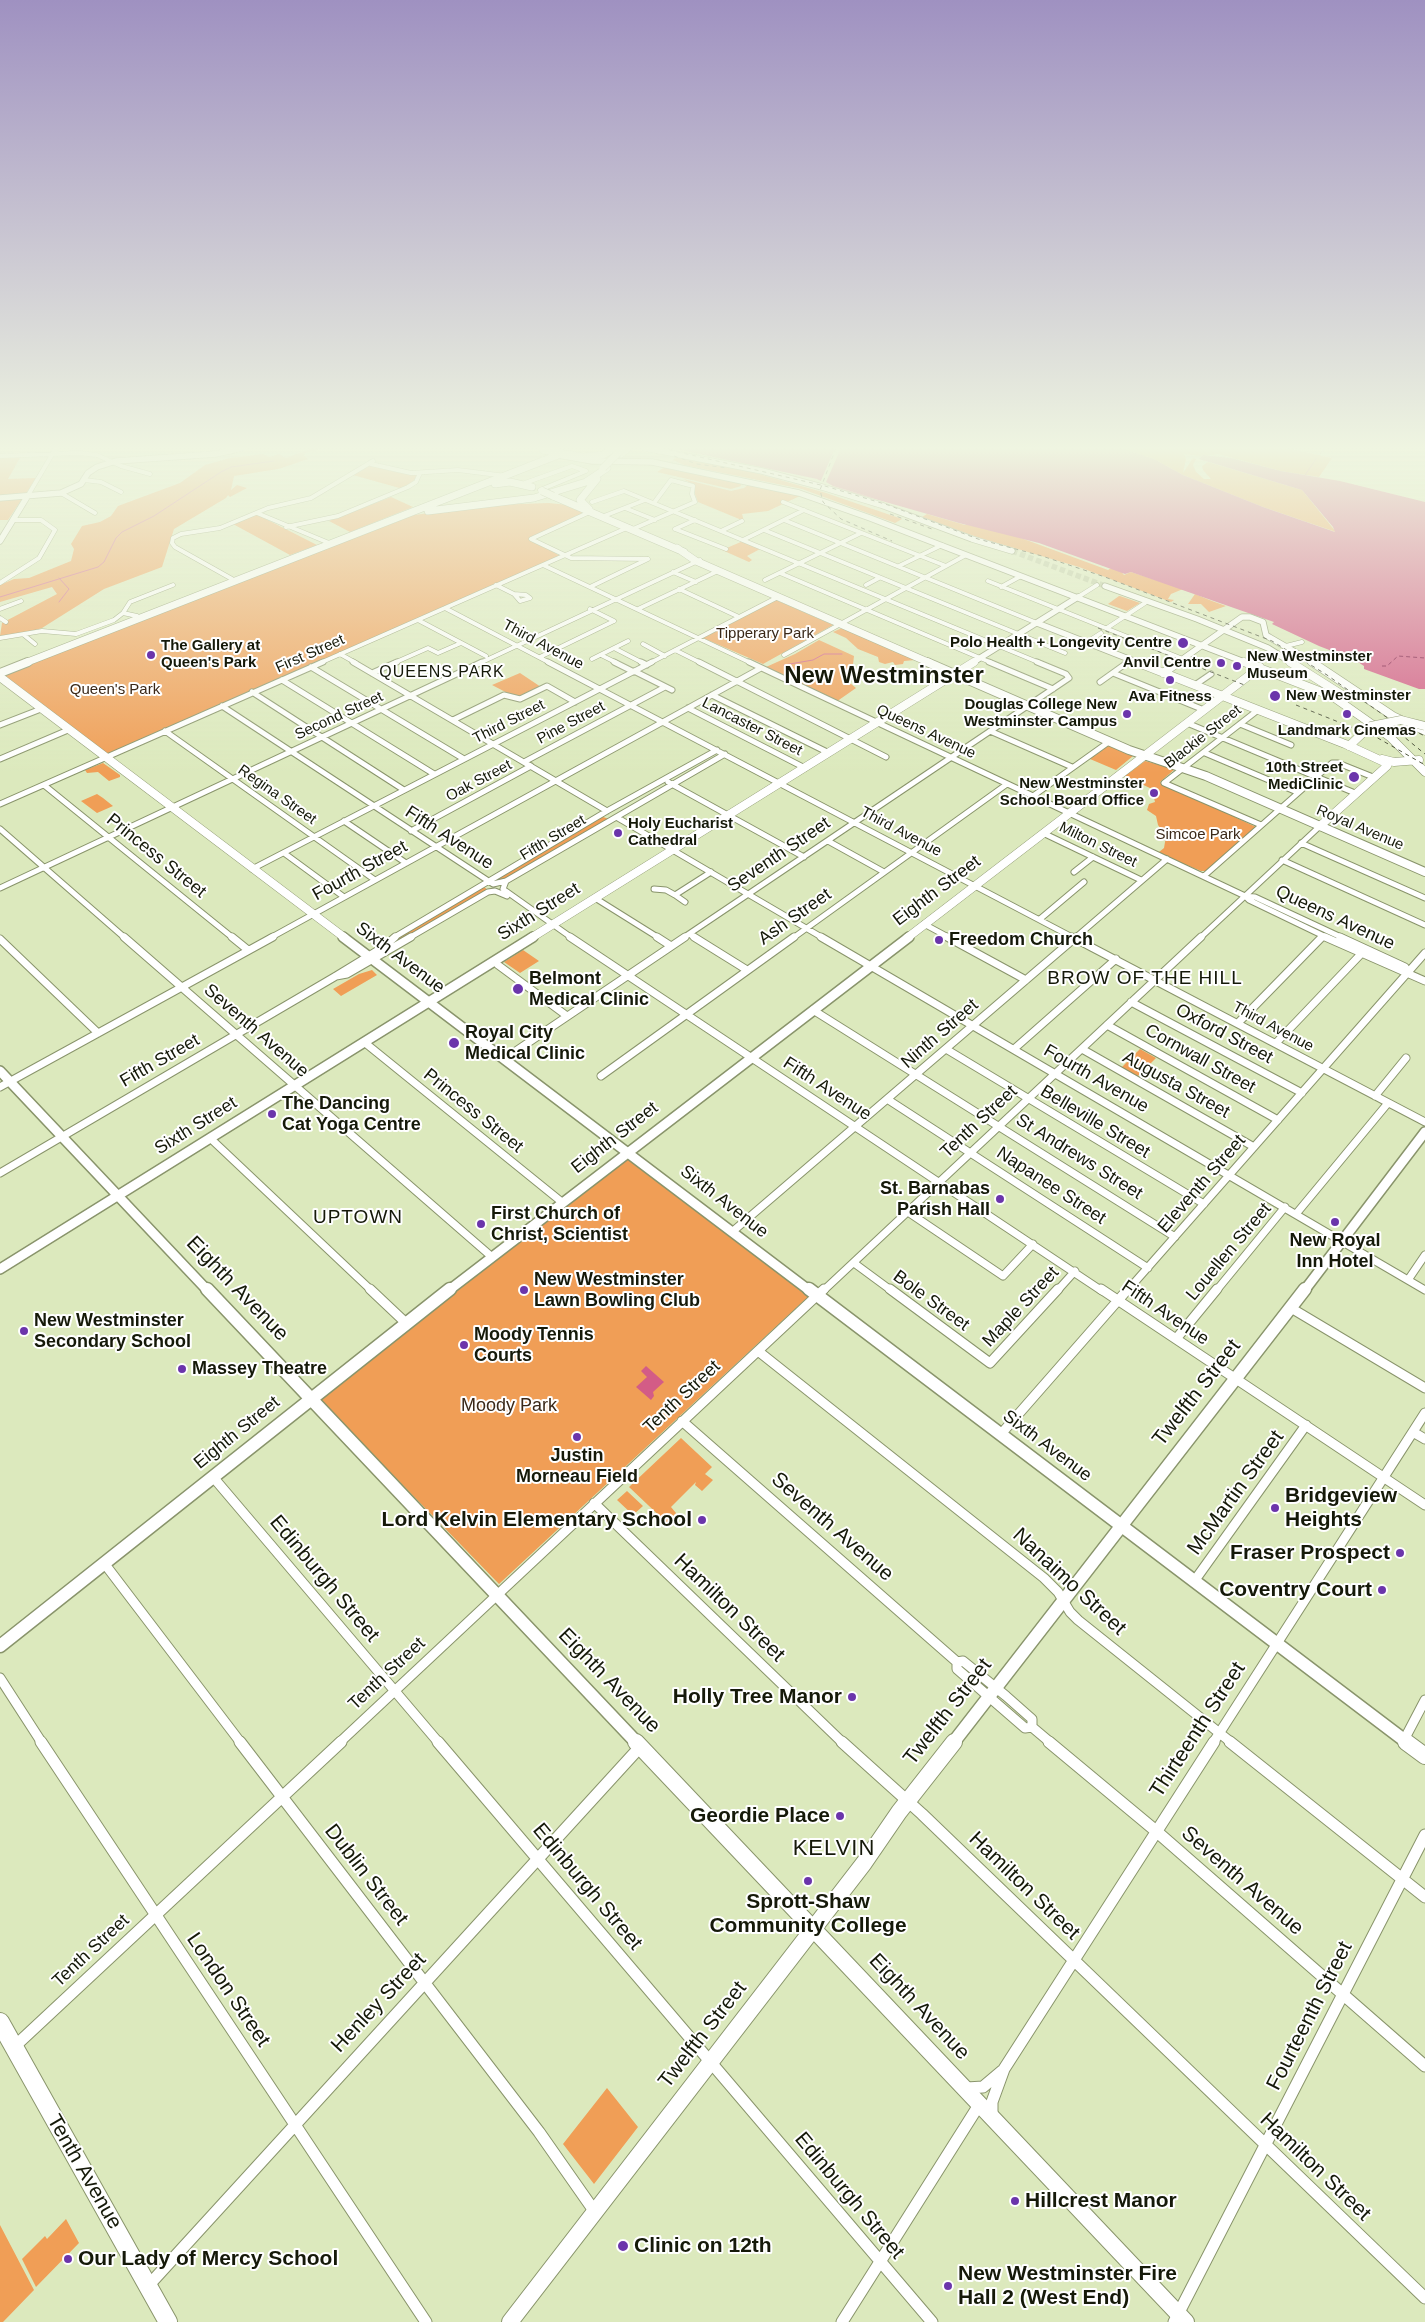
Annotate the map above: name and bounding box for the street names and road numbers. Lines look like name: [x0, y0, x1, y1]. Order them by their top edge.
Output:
street label: Third Avenue: [500, 616, 586, 674]
street label: First Street: [273, 631, 347, 677]
street label: Second Street: [292, 688, 386, 744]
street label: Lancaster Street: [699, 694, 805, 760]
street label: Third Street: [470, 696, 548, 748]
street label: Pine Street: [534, 698, 608, 748]
street label: Queens Avenue: [874, 701, 978, 763]
street label: Blackie Street: [1161, 701, 1245, 773]
street label: Oak Street: [443, 756, 515, 806]
street label: Regina Street: [234, 761, 320, 829]
street label: Fifth Avenue: [401, 802, 497, 874]
street label: Royal Avenue: [1314, 802, 1406, 854]
street label: Third Avenue: [858, 803, 944, 861]
street label: Princess Street: [102, 809, 210, 903]
street label: Fifth Street: [517, 811, 589, 865]
street label: Seventh Street: [724, 813, 834, 897]
street label: Milton Street: [1056, 818, 1140, 872]
street label: Fourth Street: [309, 836, 411, 906]
street label: Eighth Street: [889, 851, 985, 931]
street label: Sixth Street: [494, 878, 584, 946]
street label: Queens Avenue: [1272, 881, 1398, 955]
street label: Ash Street: [754, 884, 836, 950]
street label: Sixth Avenue: [351, 918, 449, 998]
street label: Seventh Avenue: [199, 980, 313, 1082]
street label: Ninth Street: [897, 995, 983, 1073]
street label: Third Avenue: [1230, 998, 1316, 1056]
street label: Oxford Street: [1172, 999, 1276, 1069]
street label: Cornwall Street: [1141, 1020, 1259, 1098]
street label: Fifth Street: [116, 1030, 204, 1092]
street label: Fourth Avenue: [1040, 1040, 1152, 1118]
street label: Augusta Street: [1119, 1047, 1233, 1123]
street label: Fifth Avenue: [779, 1053, 875, 1125]
street label: Princess Street: [419, 1064, 527, 1158]
street label: Tenth Street: [936, 1081, 1022, 1163]
street label: Belleville Street: [1036, 1081, 1154, 1163]
street label: Sixth Street: [151, 1092, 241, 1160]
street label: Eighth Street: [567, 1097, 663, 1179]
street label: St Andrews Street: [1012, 1109, 1146, 1205]
street label: Eleventh Street: [1153, 1130, 1251, 1238]
street label: Napanee Street: [992, 1143, 1110, 1229]
street label: Sixth Avenue: [676, 1161, 772, 1243]
street label: Louellen Street: [1182, 1199, 1276, 1305]
street label: Eighth Avenue: [181, 1231, 293, 1347]
street label: Maple Street: [978, 1262, 1064, 1352]
street label: Bole Street: [889, 1266, 973, 1336]
street label: Fifth Avenue: [1117, 1276, 1213, 1350]
street label: Twelfth Street: [1148, 1335, 1246, 1451]
street label: Tenth Street: [639, 1356, 725, 1438]
street label: Eighth Street: [190, 1392, 284, 1474]
street label: Sixth Avenue: [998, 1406, 1096, 1486]
street label: McMartin Street: [1182, 1426, 1290, 1560]
street label: Seventh Avenue: [766, 1467, 898, 1587]
street label: Edinburgh Street: [264, 1511, 384, 1647]
street label: Nanaimo Street: [1007, 1523, 1131, 1641]
street label: Hamilton Street: [668, 1549, 790, 1667]
street label: Eighth Avenue: [553, 1623, 665, 1739]
street label: Tenth Street: [344, 1633, 430, 1715]
street label: Twelfth Street: [899, 1654, 997, 1770]
street label: Thirteenth Street: [1145, 1658, 1251, 1802]
street label: Dublin Street: [319, 1819, 413, 1931]
street label: Edinburgh Street: [527, 1819, 647, 1955]
street label: Seventh Avenue: [1176, 1821, 1308, 1941]
street label: Hamilton Street: [963, 1827, 1085, 1945]
street label: Tenth Street: [48, 1910, 134, 1992]
street label: London Street: [181, 1928, 275, 2052]
street label: Fourteenth Street: [1262, 1937, 1358, 2095]
street label: Henley Street: [326, 1948, 432, 2058]
street label: Eighth Avenue: [863, 1949, 975, 2065]
street label: Twelfth Street: [654, 1977, 752, 2093]
street label: Hamilton Street: [1254, 2108, 1376, 2226]
street label: Tenth Avenue: [41, 2110, 127, 2234]
street label: Edinburgh Street: [789, 2128, 909, 2264]

